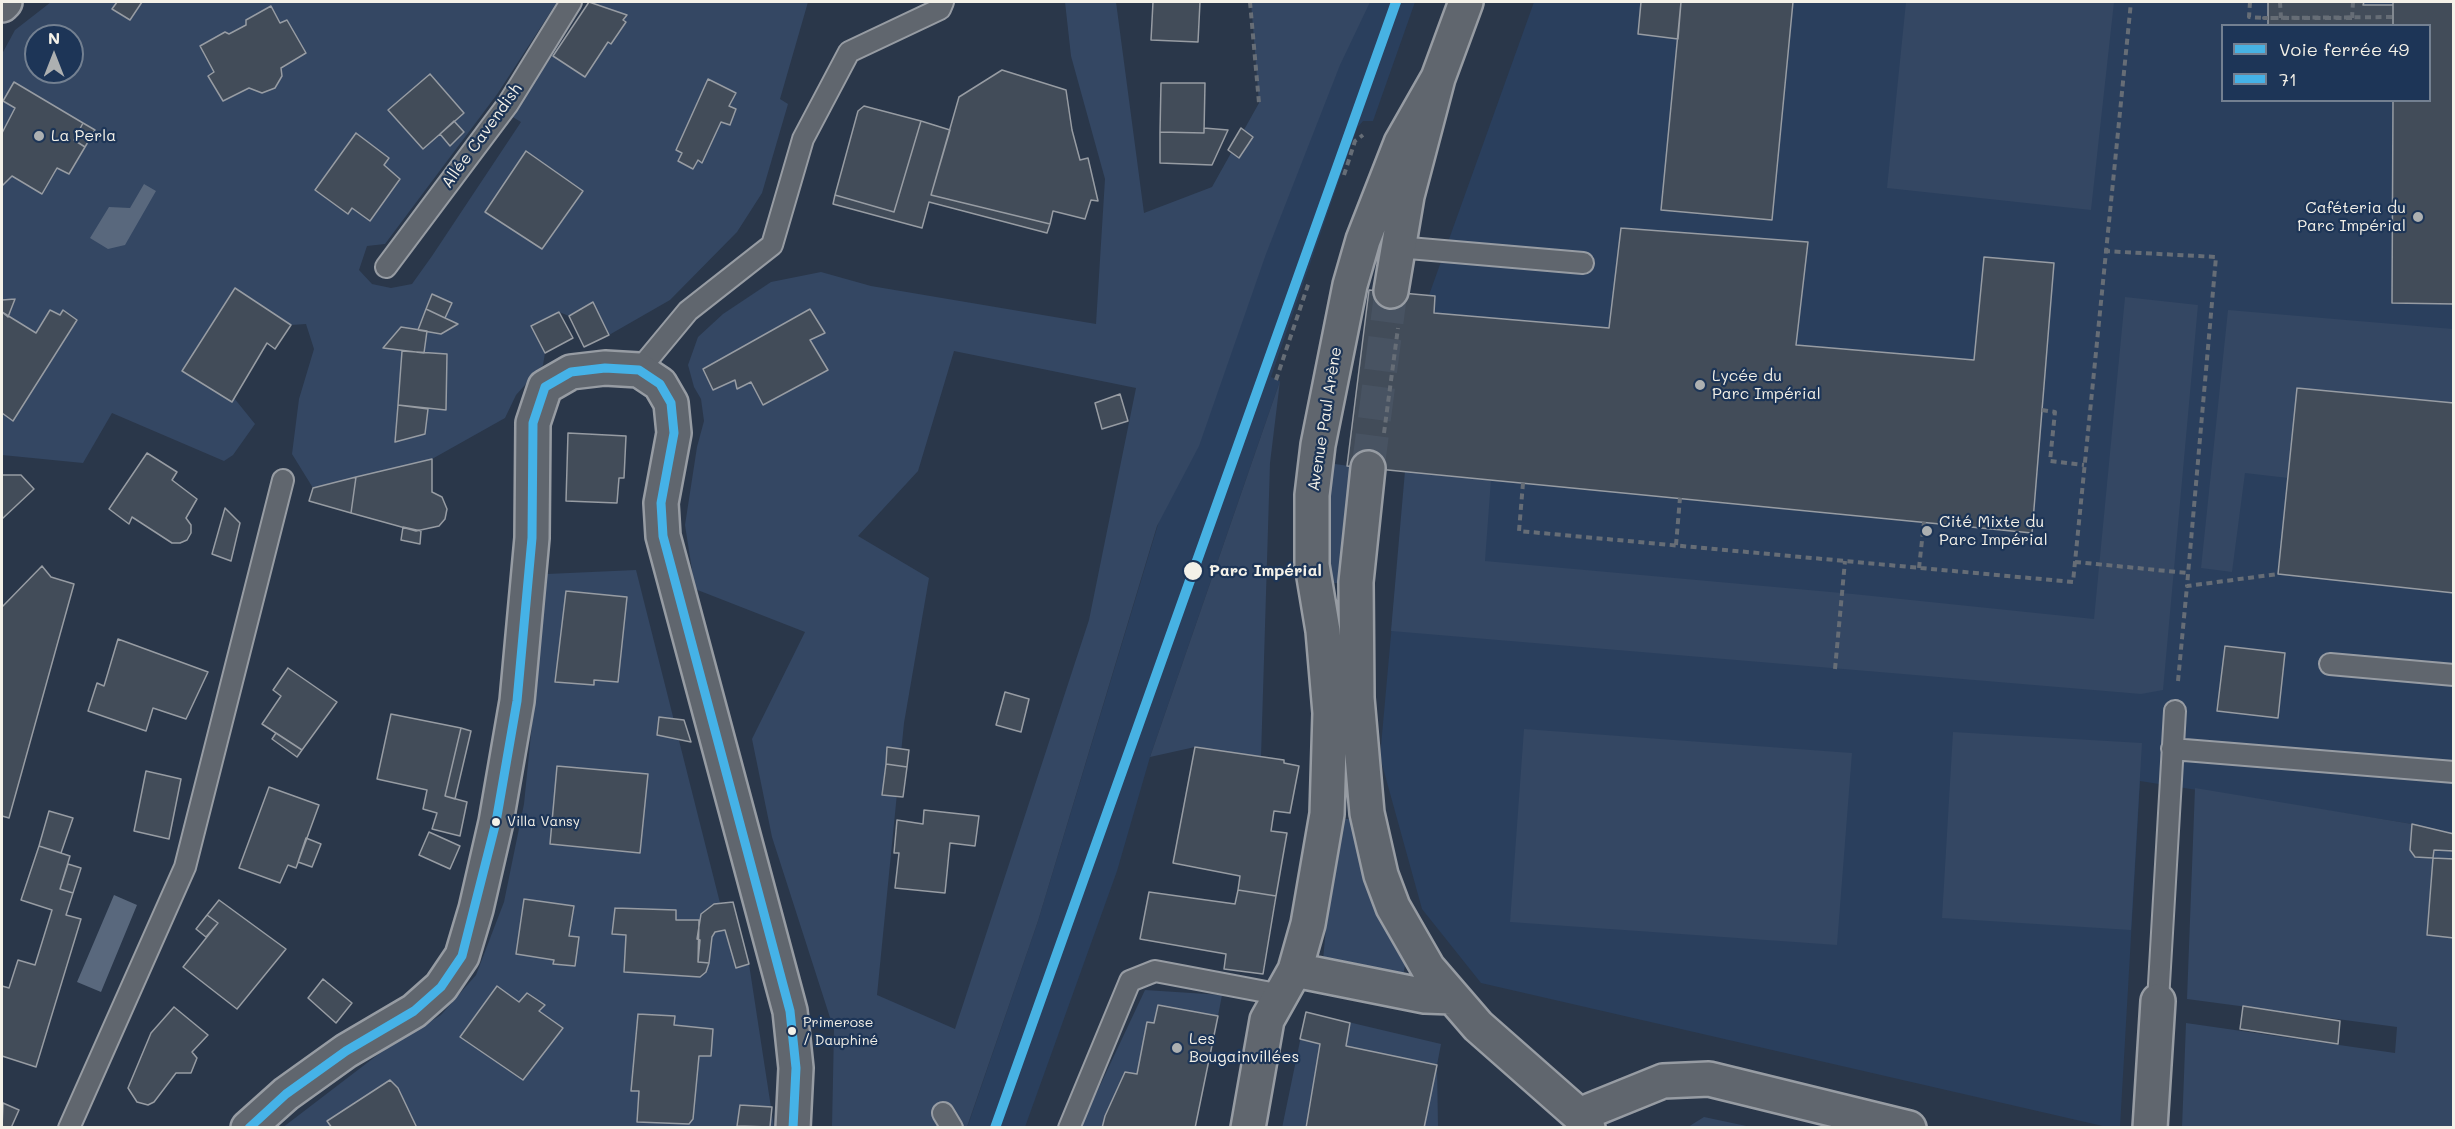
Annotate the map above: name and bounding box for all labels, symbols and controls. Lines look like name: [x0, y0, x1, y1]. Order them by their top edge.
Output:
north arrow: [24, 24, 84, 84]
legend: [2221, 24, 2431, 102]
text: N: [48, 27, 60, 48]
text: Voie ferrée 49: [2279, 37, 2409, 61]
text: 71: [2279, 67, 2297, 91]
street label: Allée Cavendish: [438, 80, 526, 192]
place label: La Perla: [51, 126, 116, 146]
marker: La Perla: [32, 129, 46, 143]
place label: Caféteria du Parc Impérial: [2297, 198, 2406, 236]
marker: Caféteria du Parc Impérial: [2411, 210, 2425, 224]
street label: Avenue Paul Arène: [1304, 345, 1346, 493]
place label: Lycée du Parc Impérial: [1712, 366, 1821, 404]
marker: Lycée du Parc Impérial: [1693, 378, 1707, 392]
place label: Cité Mixte du Parc Impérial: [1939, 512, 2048, 550]
marker: Cité Mixte du Parc Impérial: [1920, 524, 1934, 538]
marker: Parc Impérial: [1182, 560, 1204, 582]
place label: Parc Impérial: [1209, 561, 1322, 581]
place label: Villa Vansy: [507, 814, 580, 830]
marker: Villa Vansy: [490, 816, 502, 828]
place label: Primerose / Dauphiné: [803, 1015, 878, 1048]
marker: Primerose / Dauphiné: [786, 1025, 798, 1037]
place label: Les Bougainvillées: [1189, 1029, 1299, 1067]
marker: Les Bougainvillées: [1170, 1041, 1184, 1055]

